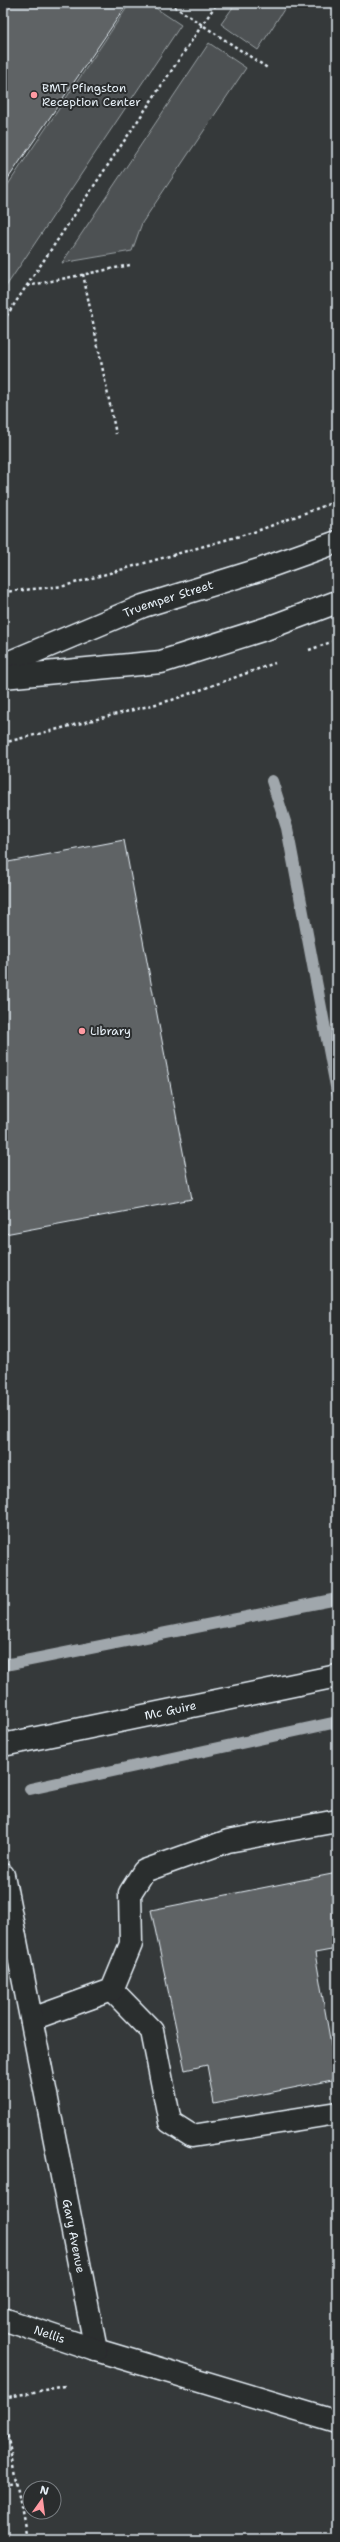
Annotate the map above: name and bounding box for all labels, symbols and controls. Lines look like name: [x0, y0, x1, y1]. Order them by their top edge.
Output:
place label: BMT Pfingston Reception Center: [42, 80, 141, 110]
marker: BMT Pfingston Reception Center: [29, 90, 39, 100]
street label: Truemper Street: [121, 577, 215, 621]
place label: Library: [90, 1023, 131, 1039]
marker: Library: [77, 1026, 87, 1036]
street label: Mc Guire: [143, 1697, 198, 1724]
street label: Gary Avenue: [59, 2198, 89, 2275]
street label: Nellis: [32, 2322, 67, 2347]
north arrow: [22, 2480, 62, 2520]
text: N: [38, 2482, 51, 2499]

